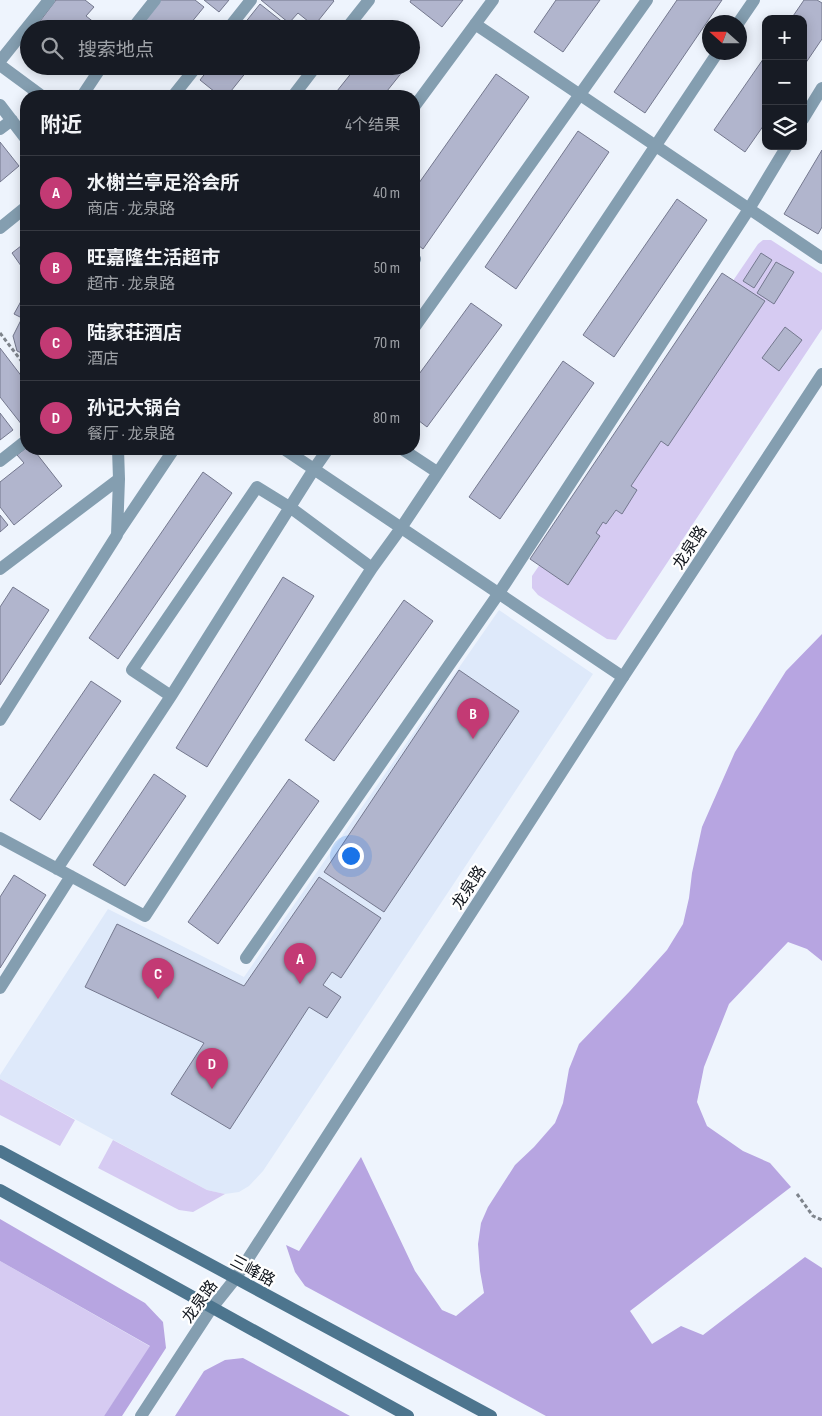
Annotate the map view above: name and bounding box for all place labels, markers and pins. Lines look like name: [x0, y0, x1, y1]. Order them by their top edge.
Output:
pin: B: [457, 698, 489, 739]
pin: A: [284, 943, 316, 984]
pin: C: [142, 958, 174, 999]
pin: D: [196, 1048, 228, 1089]

